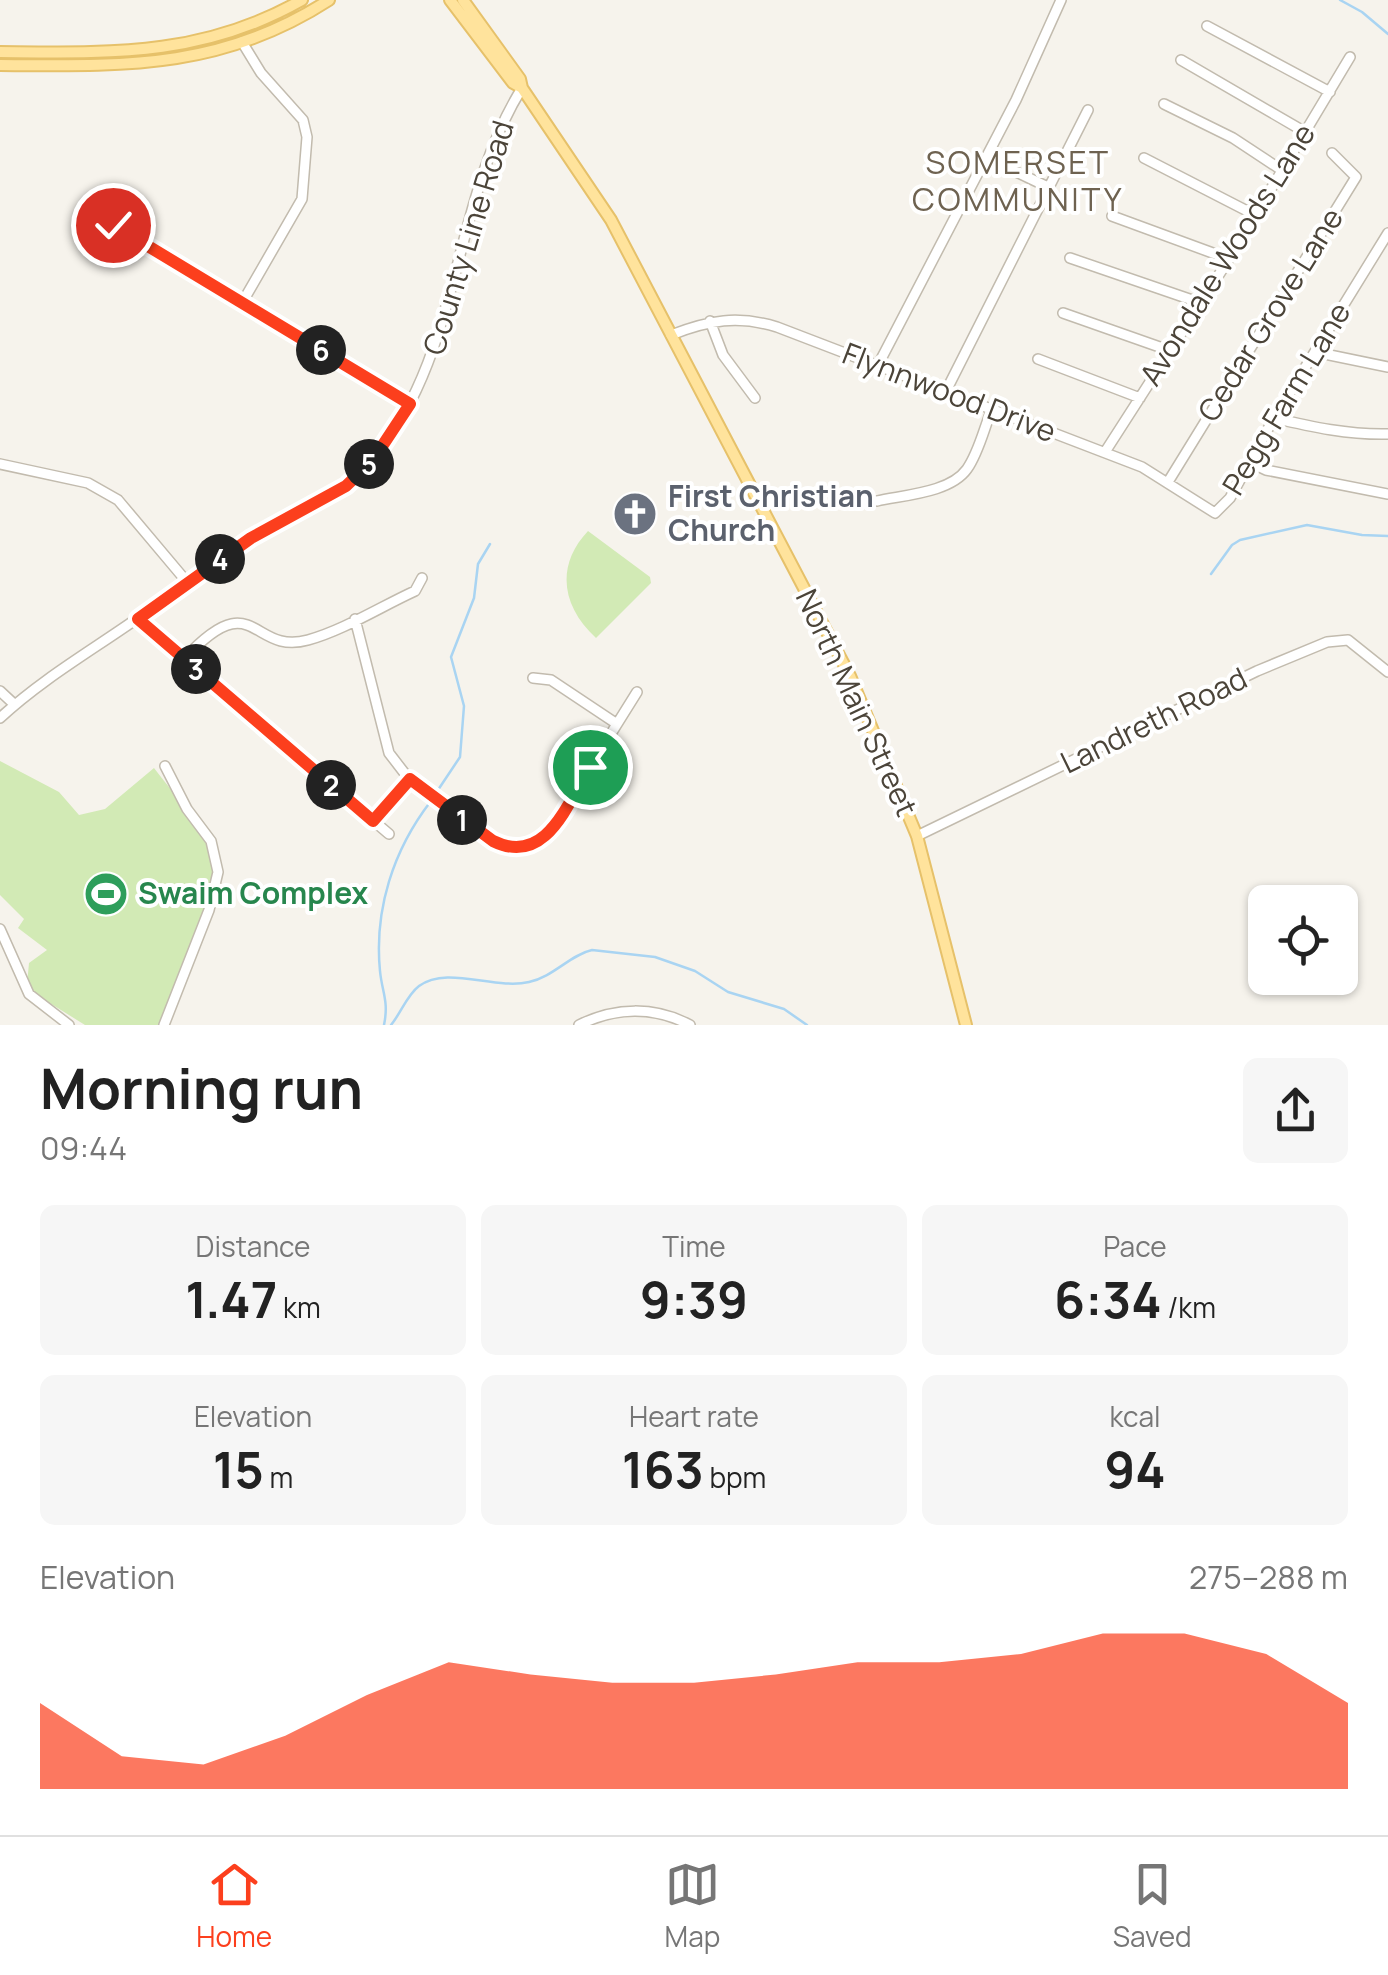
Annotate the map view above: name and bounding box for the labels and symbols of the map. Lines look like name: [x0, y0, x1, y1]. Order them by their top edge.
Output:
street label: County Line Road: [412, 115, 523, 360]
street label: Avondale Woods Lane: [1129, 116, 1324, 393]
district label: SOMERSET COMMUNITY: [912, 140, 1124, 221]
pin: [71, 183, 156, 268]
street label: Cedar Grove Lane: [1188, 200, 1352, 429]
street label: Pegg Farm Lane: [1212, 294, 1359, 502]
pin: 6: [296, 325, 346, 375]
street label: Flynnwood Drive: [837, 332, 1062, 451]
pin: 5: [344, 439, 394, 489]
place label: First Christian Church: [668, 475, 874, 550]
church icon: First Christian Church: [612, 491, 658, 537]
pin: 4: [195, 534, 245, 584]
street label: North Main Street: [787, 582, 928, 822]
pin: 3: [171, 644, 221, 694]
street label: Landreth Road: [1053, 657, 1253, 782]
pin: [548, 725, 633, 810]
pin: 2: [306, 760, 356, 810]
pin: 1: [437, 795, 487, 845]
sports icon: Swaim Complex: [83, 871, 129, 917]
place label: Swaim Complex: [138, 872, 369, 913]

